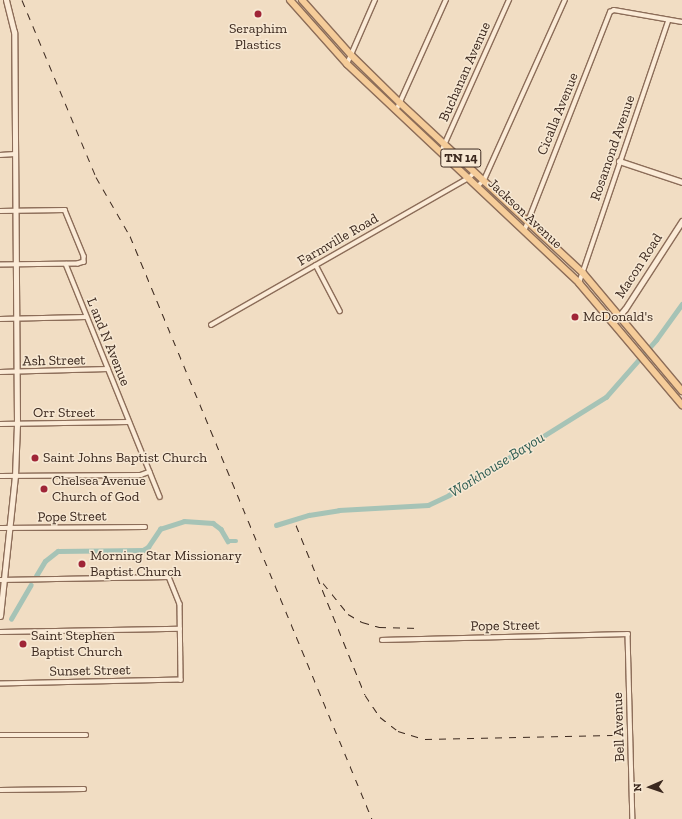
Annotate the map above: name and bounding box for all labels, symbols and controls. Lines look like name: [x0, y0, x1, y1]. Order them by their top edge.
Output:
marker: Seraphim Plastics: [253, 9, 263, 19]
street label: Buchanan Avenue: [435, 19, 495, 125]
place label: Seraphim Plastics: [229, 21, 287, 54]
street label: Cicalla Avenue: [534, 70, 582, 158]
street label: Rosamond Avenue: [587, 93, 639, 203]
road number: TN 14: [440, 147, 482, 169]
street label: Jackson Avenue: [484, 175, 566, 253]
street label: Farmville Road: [295, 210, 381, 270]
street label: Macon Road: [612, 230, 666, 302]
street label: L and N Avenue: [83, 295, 133, 389]
place label: McDonald's: [583, 309, 653, 325]
marker: McDonald's: [570, 312, 580, 322]
street label: Ash Street: [22, 352, 86, 370]
street label: Orr Street: [33, 405, 95, 421]
water label: Workhouse Bayou: [446, 428, 548, 502]
place label: Saint Johns Baptist Church: [43, 450, 207, 466]
marker: Saint Johns Baptist Church: [30, 453, 40, 463]
place label: Chelsea Avenue Church of God: [52, 473, 146, 506]
marker: Chelsea Avenue Church of God: [39, 484, 49, 494]
street label: Pope Street: [37, 508, 107, 526]
place label: Morning Star Missionary Baptist Church: [90, 548, 242, 580]
marker: Morning Star Missionary Baptist Church: [77, 559, 87, 569]
street label: Pope Street: [470, 617, 540, 635]
place label: Saint Stephen Baptist Church: [31, 628, 122, 660]
marker: Saint Stephen Baptist Church: [18, 639, 28, 649]
street label: Sunset Street: [49, 662, 131, 680]
street label: Bell Avenue: [609, 692, 629, 762]
north arrow: [630, 767, 670, 807]
text: N: [631, 783, 644, 792]

